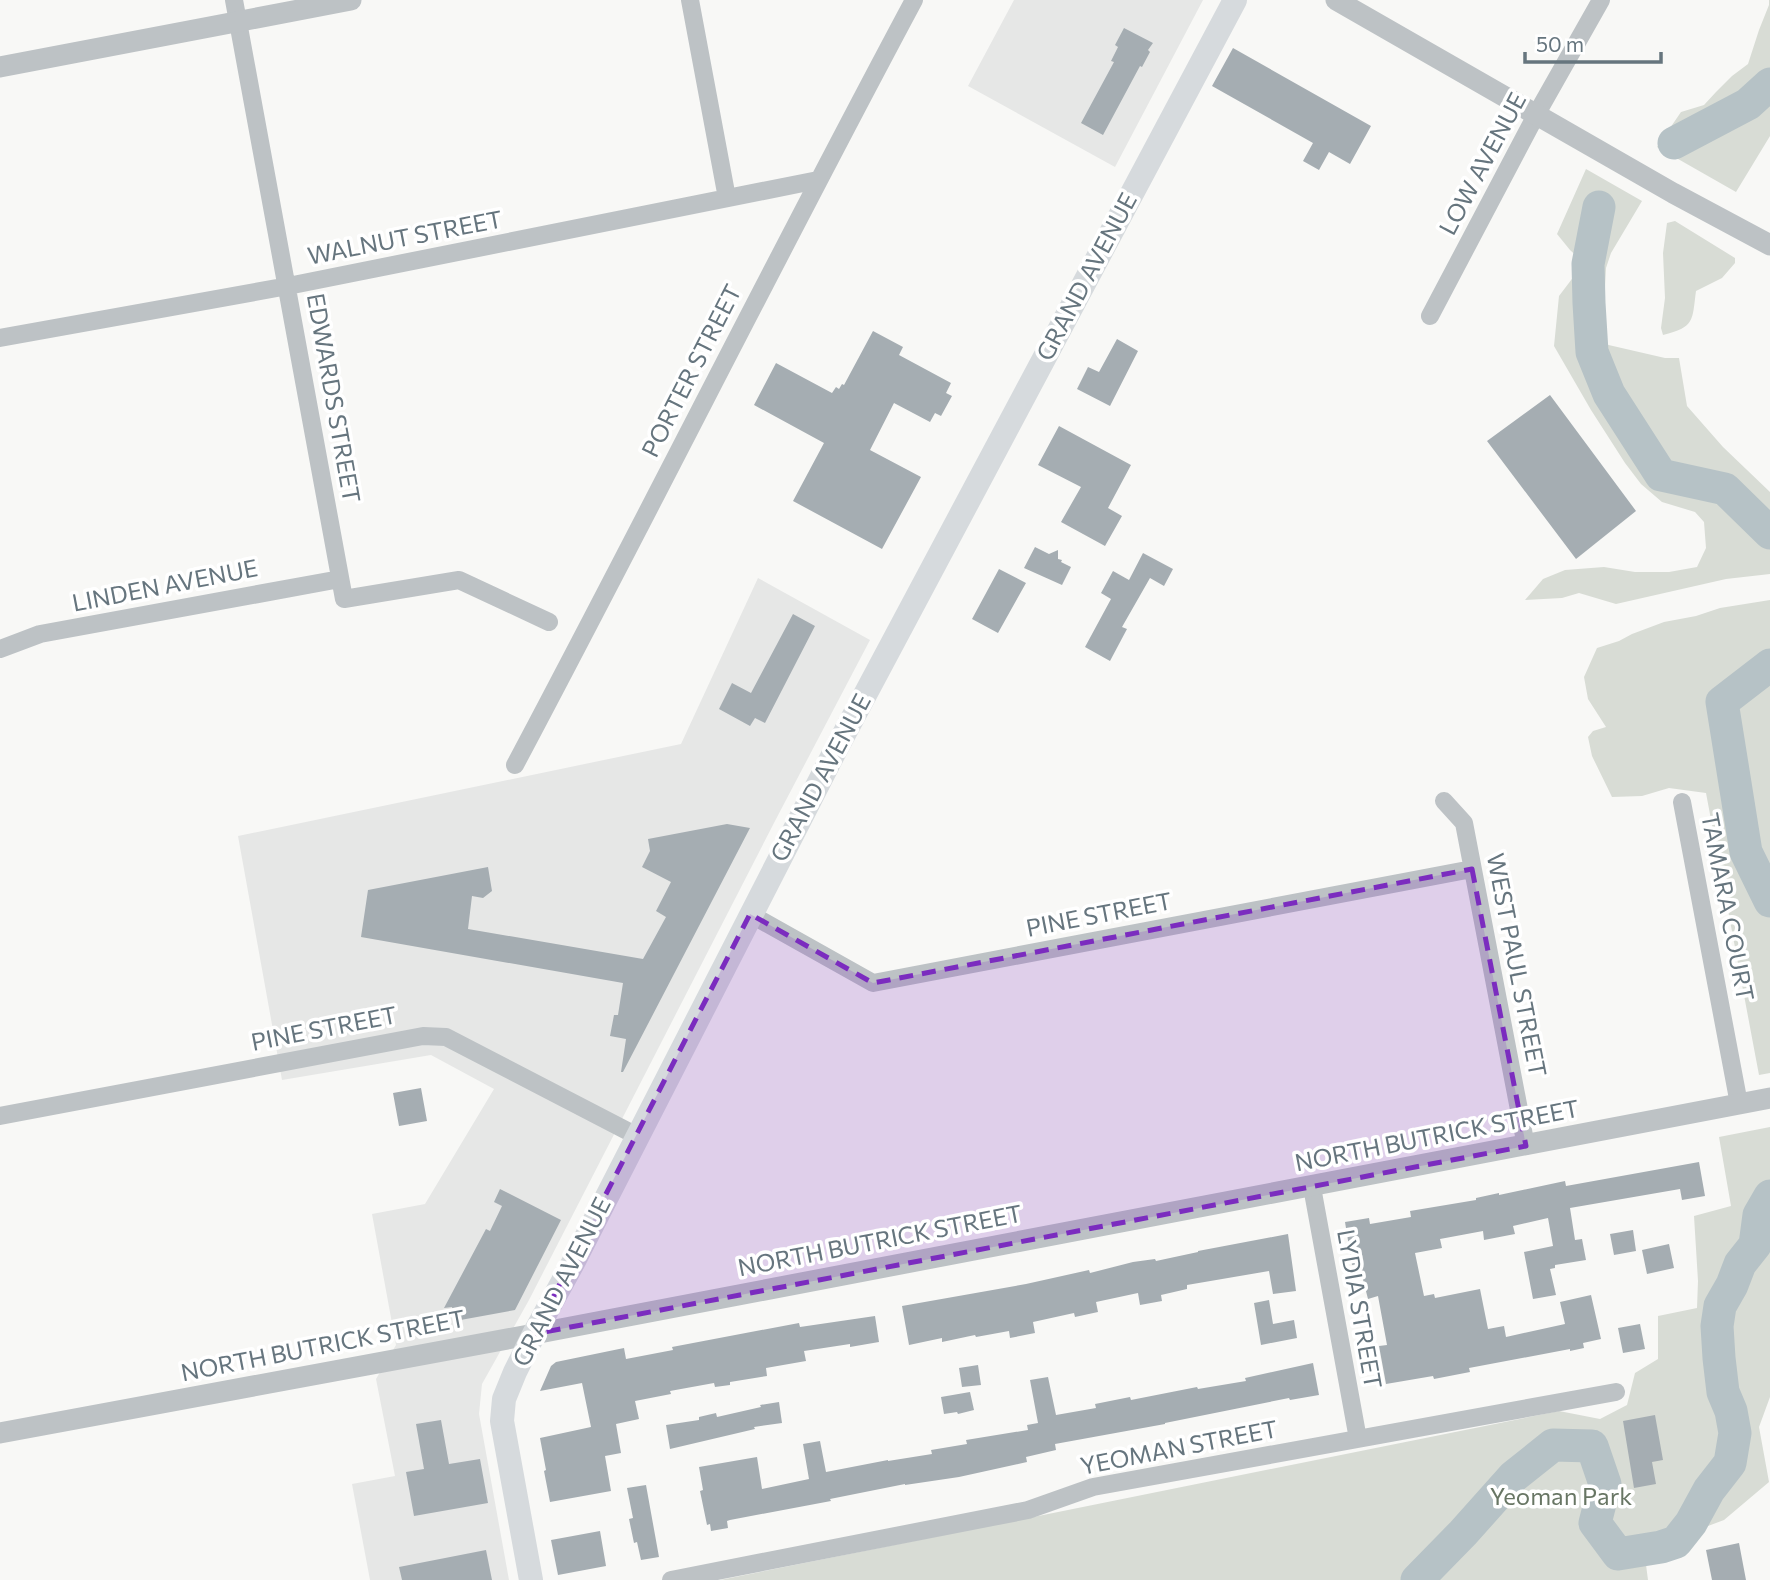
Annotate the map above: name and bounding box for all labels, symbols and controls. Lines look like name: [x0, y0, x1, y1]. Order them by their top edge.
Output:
scale bar: [1525, 21, 1662, 65]
text: 50 m: [1536, 31, 1584, 56]
street label: LOW AVENUE: [1432, 87, 1531, 239]
street label: GRAND AVENUE: [1029, 187, 1142, 365]
street label: WALNUT STREET: [305, 203, 505, 270]
street label: PORTER STREET: [635, 279, 747, 461]
street label: EDWARDS STREET: [302, 291, 367, 505]
street label: LINDEN AVENUE: [69, 552, 260, 617]
street label: GRAND AVENUE: [763, 688, 876, 866]
street label: TAMARA COURT: [1696, 810, 1761, 1003]
street label: WEST PAUL STREET: [1482, 850, 1553, 1079]
street label: PINE STREET: [1023, 885, 1174, 942]
street label: PINE STREET: [248, 999, 399, 1056]
street label: NORTH BUTRICK STREET: [1292, 1093, 1581, 1176]
street label: GRAND AVENUE: [506, 1192, 616, 1371]
street label: NORTH BUTRICK STREET: [735, 1198, 1024, 1281]
street label: LYDIA STREET: [1332, 1227, 1389, 1391]
street label: NORTH BUTRICK STREET: [178, 1303, 467, 1386]
street label: YEOMAN STREET: [1078, 1413, 1280, 1480]
park label: Yeoman Park: [1490, 1481, 1632, 1510]

